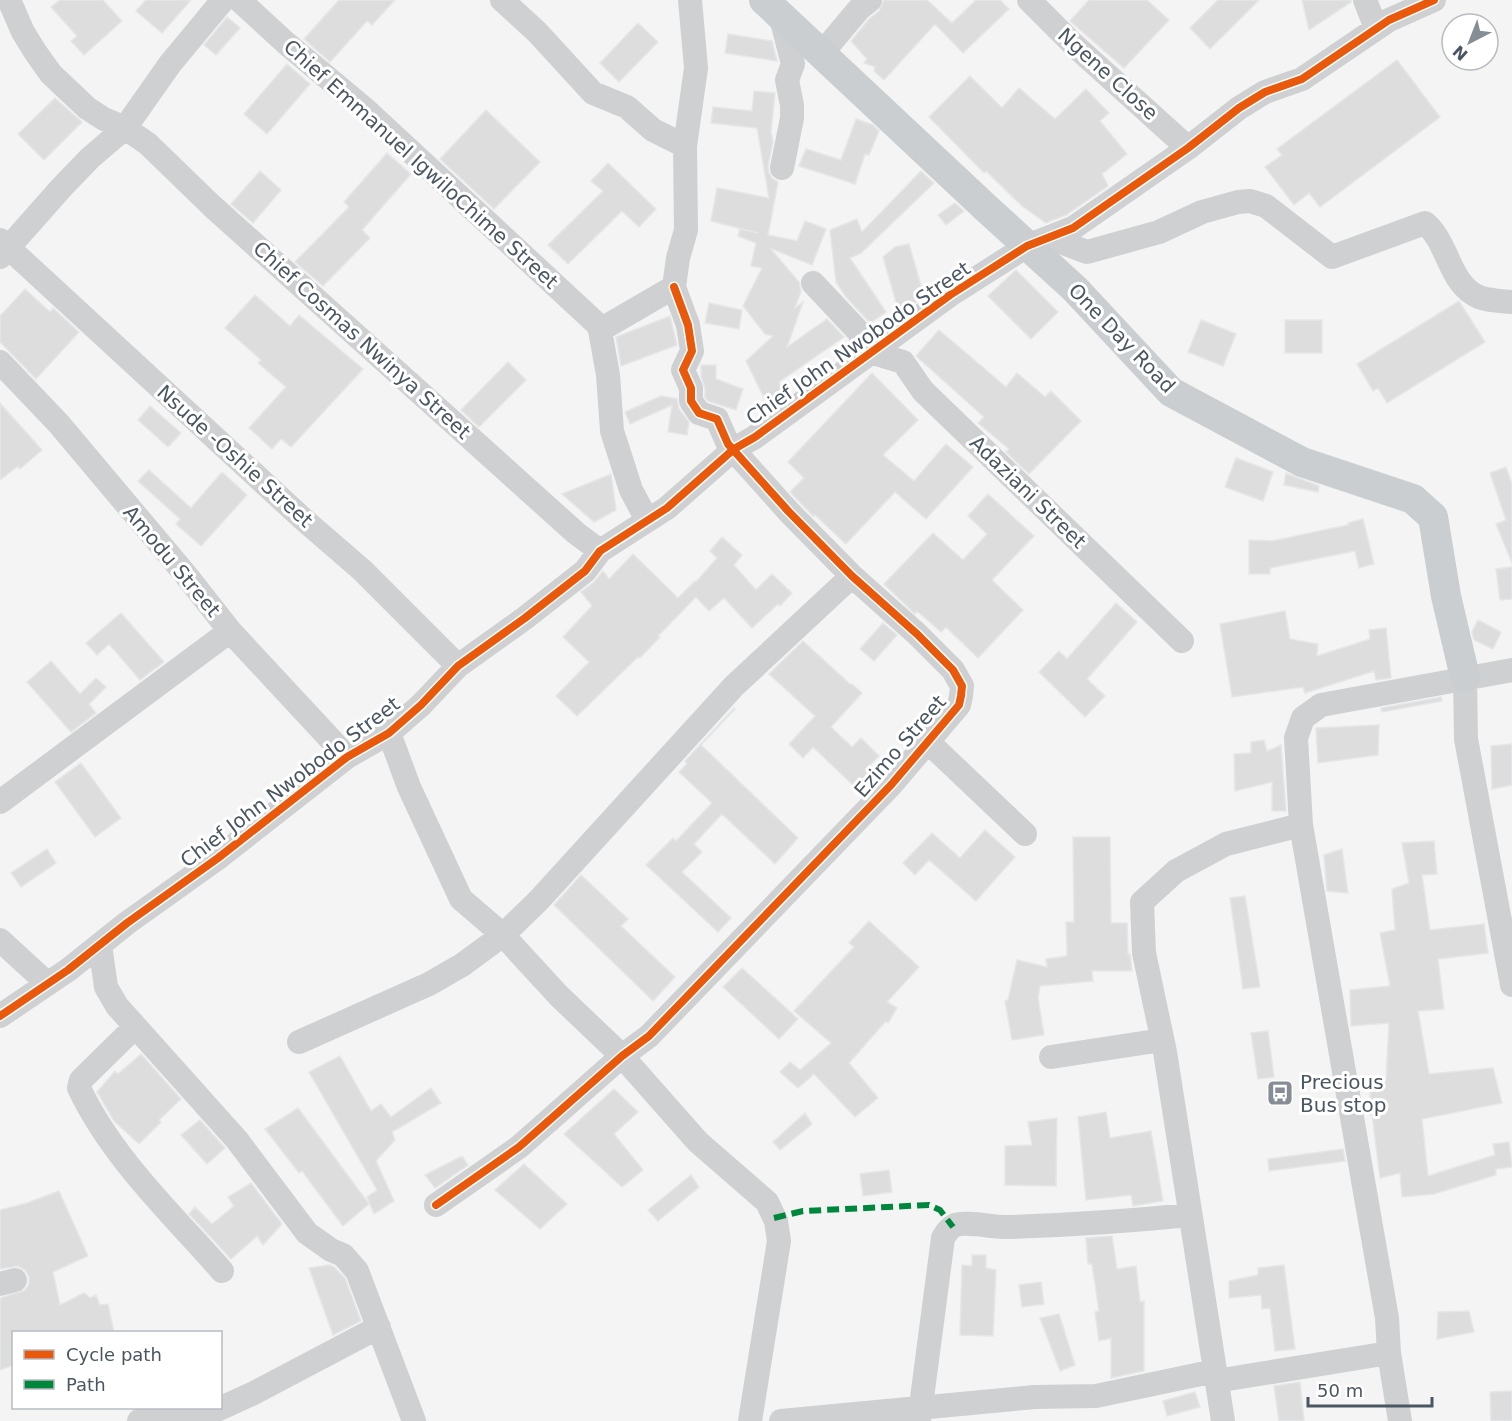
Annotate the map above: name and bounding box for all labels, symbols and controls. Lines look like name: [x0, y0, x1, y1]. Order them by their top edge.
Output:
north arrow: [1440, 12, 1500, 72]
street label: Ngene Close: [1053, 23, 1163, 125]
street label: Chief Emmanuel IgwiloChime Street: [279, 34, 563, 294]
text: N: [1449, 41, 1472, 64]
street label: Chief Cosmas Nwinya Street: [249, 236, 476, 444]
street label: Chief John Nwobodo Street: [741, 256, 975, 430]
street label: One Day Road: [1064, 278, 1180, 398]
street label: Nsude -Oshie Street: [152, 380, 318, 532]
street label: Adaziani Street: [965, 431, 1091, 554]
street label: Amodu Street: [118, 500, 226, 622]
street label: Ezimo Street: [849, 690, 951, 802]
street label: Chief John Nwobodo Street: [176, 692, 404, 872]
place label: Precious Bus stop: [1300, 1070, 1386, 1117]
bus stop icon: Precious Bus stop: [1265, 1078, 1295, 1108]
legend: [12, 1331, 222, 1409]
text: Cycle path: [66, 1344, 162, 1365]
scale bar: [1308, 1370, 1432, 1408]
text: Path: [66, 1374, 106, 1395]
text: 50 m: [1317, 1380, 1363, 1401]

